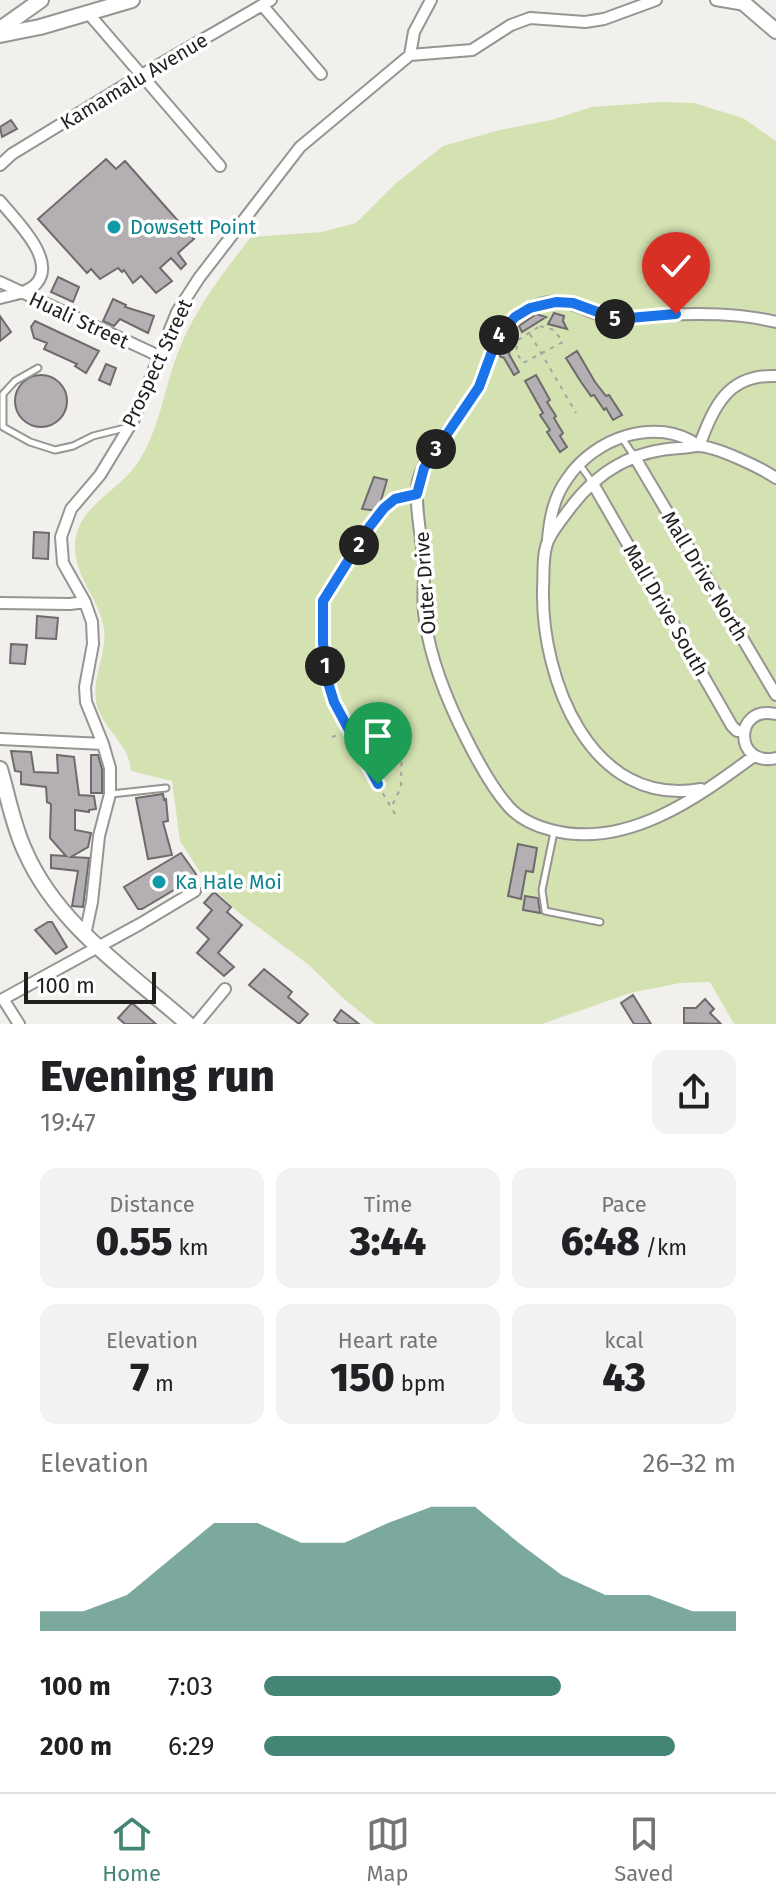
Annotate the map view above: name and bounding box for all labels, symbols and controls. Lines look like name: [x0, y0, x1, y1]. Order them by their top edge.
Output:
street label: Kamamalu Avenue: [56, 28, 212, 134]
place label: Dowsett Point: [130, 215, 257, 239]
marker: Dowsett Point: [105, 218, 123, 236]
pin: [642, 232, 710, 314]
icon: check: [654, 244, 698, 288]
street label: Huali Street: [25, 287, 133, 354]
street label: Prospect Street: [117, 294, 197, 431]
pin: 5: [595, 299, 635, 339]
text: 5: [609, 305, 621, 332]
pin: 4: [479, 315, 519, 355]
text: 4: [493, 321, 505, 348]
pin: 3: [416, 429, 456, 469]
text: 3: [430, 435, 442, 462]
street label: Mall Drive North: [657, 507, 753, 645]
pin: 2: [339, 525, 379, 565]
text: 2: [353, 531, 365, 558]
street label: Outer Drive: [409, 531, 441, 635]
street label: Mall Drive South: [618, 540, 714, 680]
pin: 1: [305, 646, 345, 686]
text: 1: [320, 652, 330, 679]
pin: [344, 702, 412, 784]
icon: arrive: [356, 714, 400, 758]
place label: Ka Hale Moi: [175, 870, 282, 894]
marker: Ka Hale Moi: [150, 873, 168, 891]
scale bar: [24, 968, 156, 1004]
text: 100 m: [36, 972, 95, 999]
text: Evening run: [40, 1050, 275, 1103]
button: share: [652, 1050, 736, 1134]
text: 19:47: [40, 1107, 96, 1138]
text: Distance: [109, 1191, 195, 1218]
text: Time: [364, 1191, 412, 1218]
text: Pace: [601, 1191, 647, 1218]
text: 0.55: [95, 1218, 173, 1266]
text: 3:44: [350, 1218, 426, 1266]
text: 6:48: [561, 1218, 640, 1266]
text: km: [173, 1234, 209, 1261]
text: /km: [640, 1234, 687, 1261]
text: Elevation: [106, 1327, 198, 1354]
text: Heart rate: [338, 1327, 438, 1354]
text: kcal: [604, 1327, 644, 1354]
text: 7: [130, 1354, 149, 1402]
text: 150: [330, 1354, 395, 1402]
text: 43: [602, 1354, 646, 1402]
text: m: [149, 1370, 174, 1397]
text: bpm: [395, 1370, 446, 1397]
text: Elevation: [40, 1448, 149, 1479]
text: 26–32 m: [643, 1448, 736, 1479]
text: 100 m: [40, 1671, 111, 1702]
text: 7:03: [168, 1671, 213, 1702]
text: 200 m: [40, 1731, 112, 1762]
text: 6:29: [168, 1731, 214, 1762]
tab: Home: [102, 1812, 161, 1887]
tab: Map: [366, 1812, 410, 1887]
tab: Saved: [614, 1812, 674, 1887]

